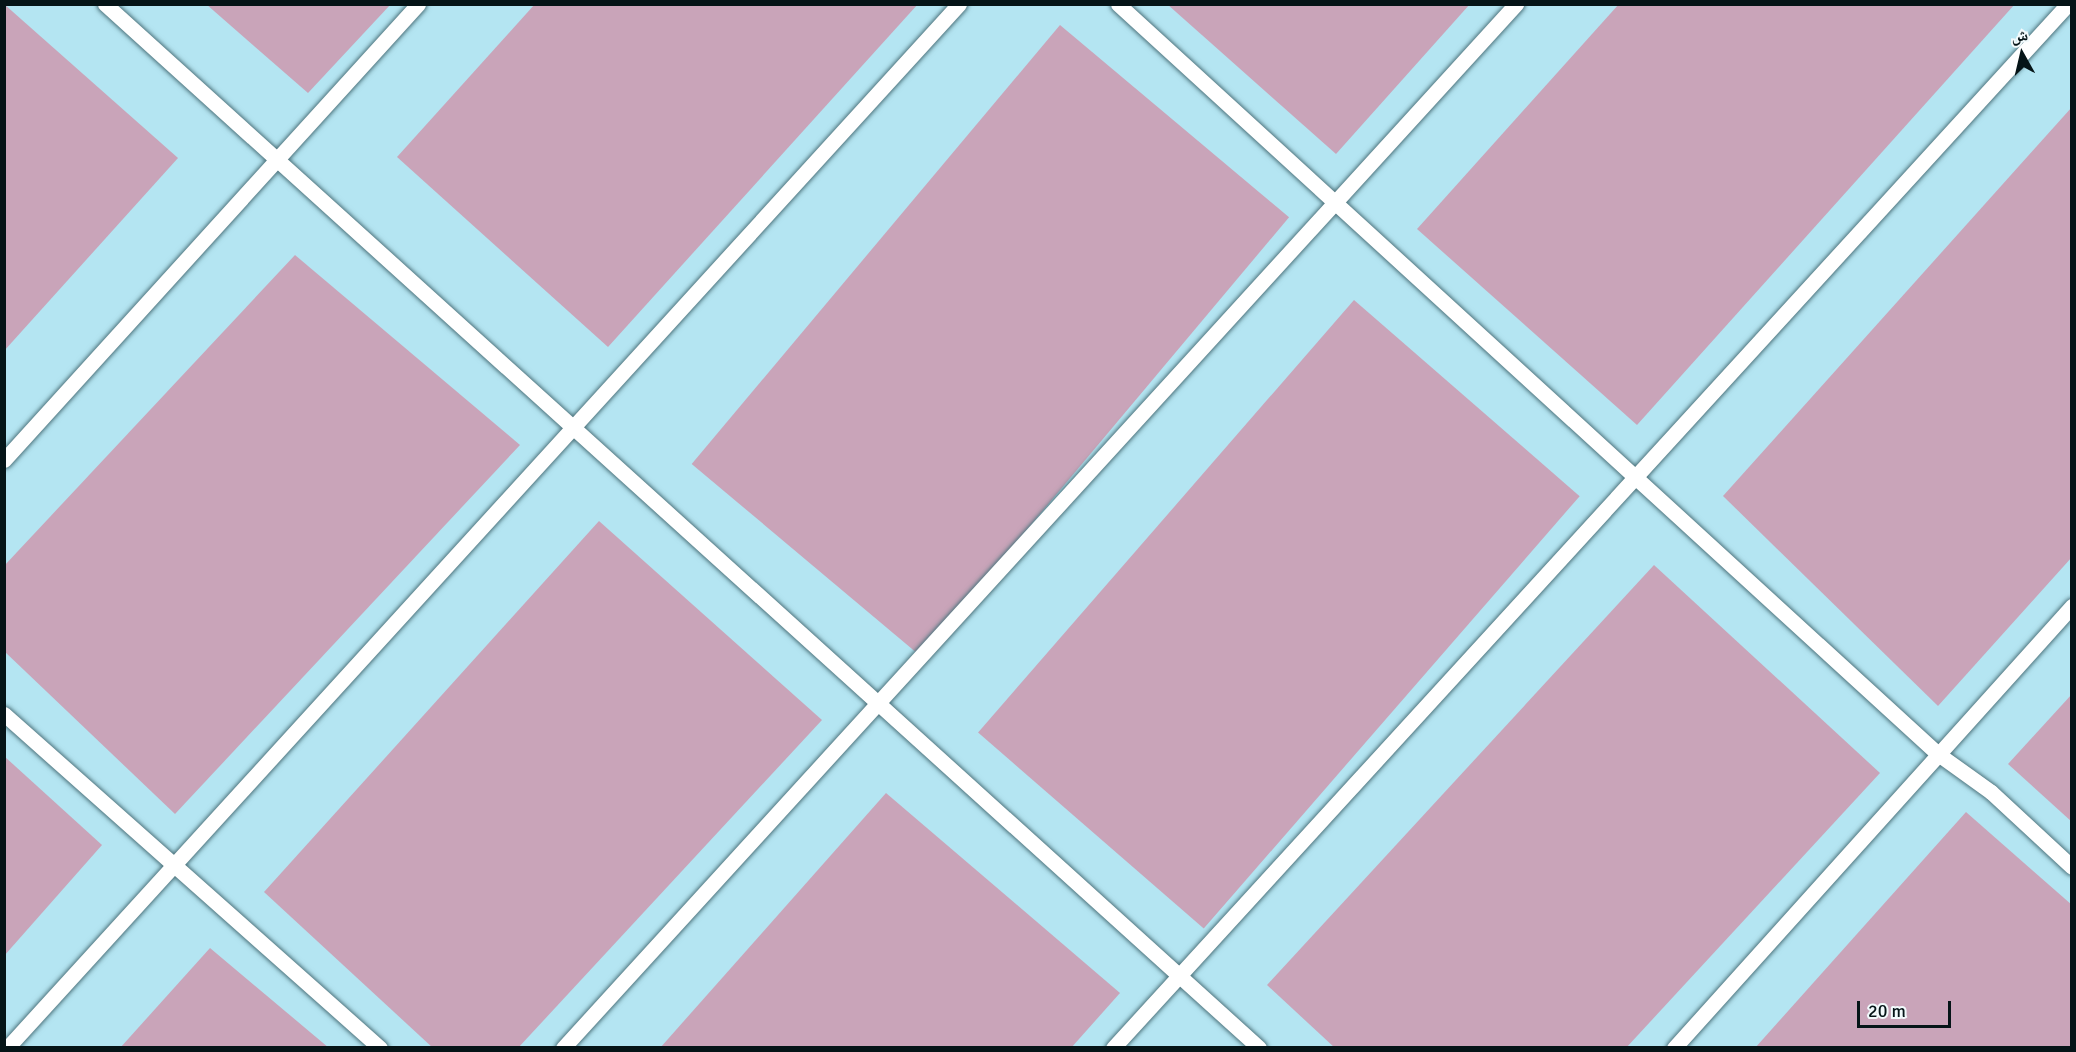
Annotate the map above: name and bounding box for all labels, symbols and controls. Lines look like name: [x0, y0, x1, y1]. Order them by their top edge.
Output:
north arrow: [1992, 24, 2052, 84]
text: ش: [2010, 25, 2029, 47]
scale bar: [1860, 989, 1954, 1027]
text: 20 m: [1868, 1000, 1906, 1022]

